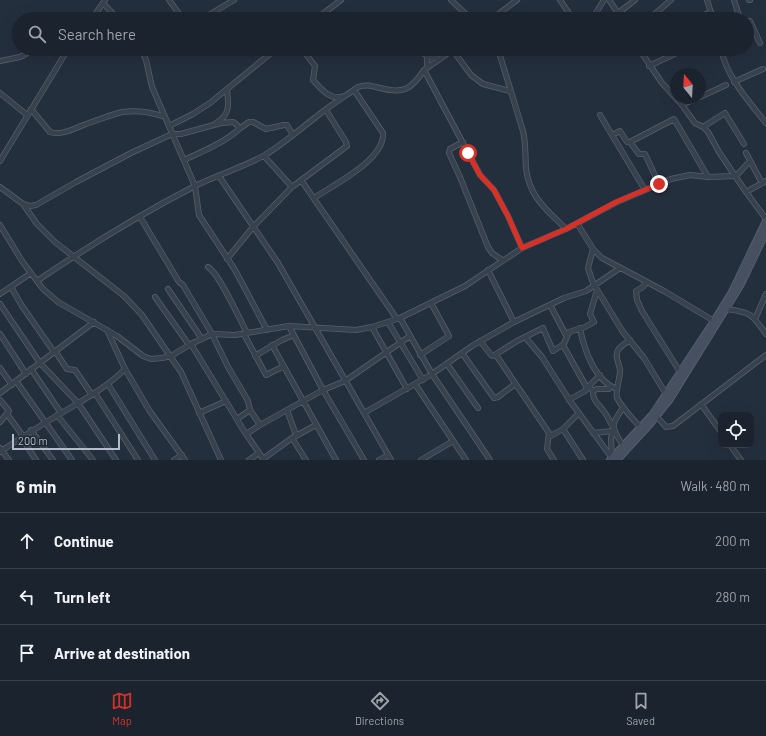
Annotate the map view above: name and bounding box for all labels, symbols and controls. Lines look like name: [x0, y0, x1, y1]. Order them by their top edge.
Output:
search box: [12, 12, 754, 56]
icon: search: [26, 23, 48, 45]
text: Search here: [58, 25, 136, 43]
north arrow: [670, 68, 706, 104]
route start: [459, 144, 477, 162]
route end: [650, 175, 668, 193]
map controls: [718, 412, 754, 448]
button: locate: [718, 412, 754, 448]
scale bar: [12, 432, 120, 451]
text: 200 m: [18, 434, 48, 447]
text: 6 min: [16, 476, 56, 496]
text: Walk · 480 m: [680, 478, 750, 494]
icon: ahead: [16, 530, 38, 552]
text: Continue: [54, 532, 114, 550]
text: 200 m: [715, 533, 750, 549]
icon: left: [16, 586, 38, 608]
text: Turn left: [54, 588, 110, 606]
text: 280 m: [716, 589, 750, 605]
icon: arrive: [16, 642, 38, 664]
text: Arrive at destination: [54, 644, 190, 662]
tab: Map: [111, 690, 133, 727]
tab: Directions: [355, 690, 404, 727]
tab: Saved: [626, 690, 655, 727]

